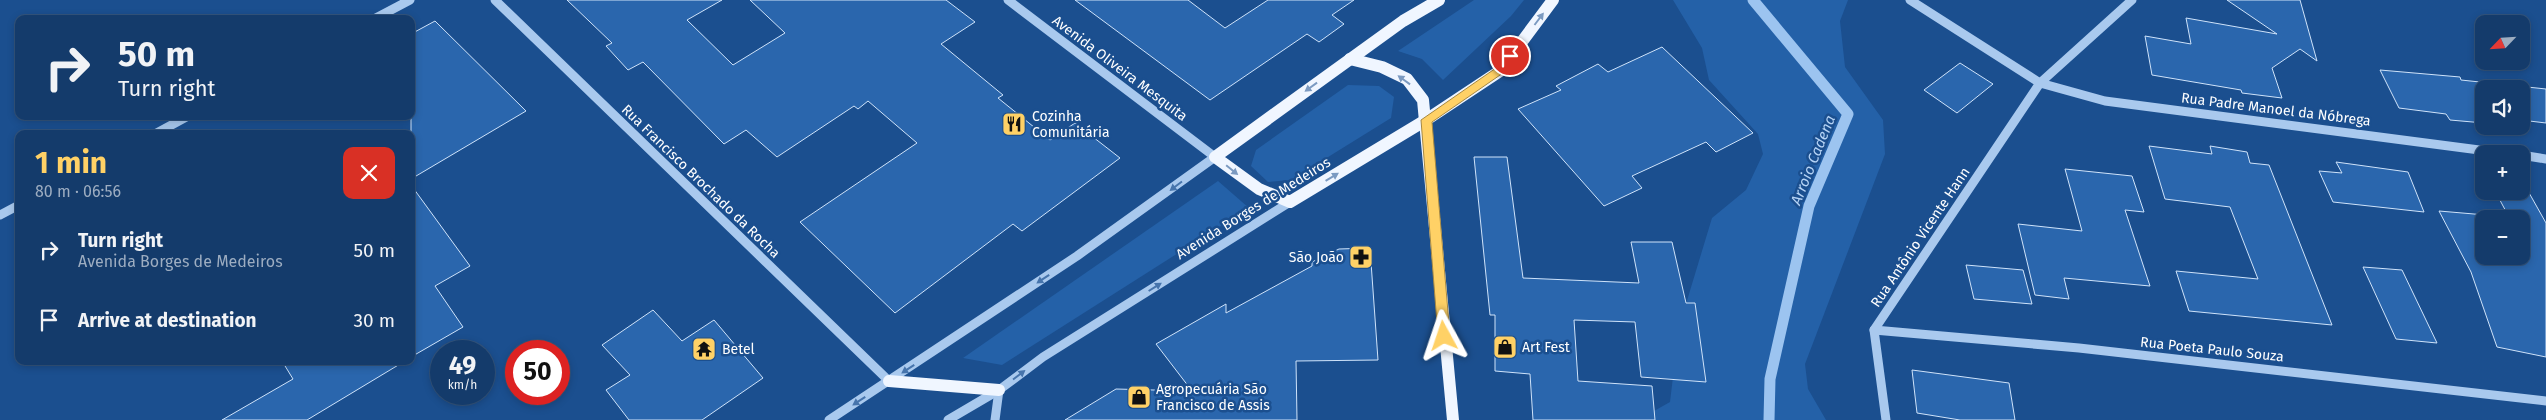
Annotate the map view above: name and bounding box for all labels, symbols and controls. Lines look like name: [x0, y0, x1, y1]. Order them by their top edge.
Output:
street label: Avenida Oliveira Mesquita: [1049, 12, 1191, 125]
one-way arrow: [1534, 12, 1544, 26]
north arrow: [2475, 15, 2530, 70]
map controls: [2475, 15, 2530, 265]
text: 50 m: [118, 33, 195, 75]
icon: right: [35, 35, 100, 100]
pin: [1489, 35, 1531, 77]
icon: arrive: [1496, 42, 1524, 70]
text: Turn right: [118, 75, 215, 102]
one-way arrow: [1397, 75, 1411, 85]
button: sound: [2475, 80, 2530, 135]
one-way arrow: [1305, 82, 1318, 93]
street label: Rua Padre Manoel da Nóbrega: [2180, 89, 2372, 130]
street label: Rua Francisco Brochado da Rocha: [618, 101, 783, 262]
place label: Cozinha Comunitária: [1032, 108, 1110, 141]
restaurant icon: Cozinha Comunitária: [1001, 111, 1027, 137]
water label: Arroio Cadena: [1786, 112, 1839, 208]
text: 1 min: [35, 145, 107, 181]
button: +: [2475, 145, 2530, 200]
button: close: [343, 147, 395, 199]
street label: Avenida Borges de Medeiros: [1173, 154, 1334, 263]
street label: Rua Antônio Vicente Hann: [1867, 164, 1974, 310]
one-way arrow: [1225, 165, 1238, 176]
one-way arrow: [1326, 172, 1339, 181]
one-way arrow: [1169, 181, 1183, 191]
text: 80 m · 06:56: [35, 182, 121, 201]
button: −: [2475, 210, 2530, 265]
text: Turn right: [78, 229, 163, 252]
icon: right: [35, 236, 63, 264]
text: 50 m: [354, 239, 395, 262]
pharmacy icon: São João: [1348, 244, 1374, 270]
place label: São João: [1289, 249, 1344, 266]
text: Avenida Borges de Medeiros: [78, 252, 283, 271]
one-way arrow: [1036, 274, 1050, 284]
one-way arrow: [1148, 282, 1161, 291]
icon: arrive: [35, 306, 63, 334]
text: Arrive at destination: [78, 309, 257, 332]
text: 30 m: [354, 309, 395, 332]
position arrow: [1417, 309, 1469, 361]
shop icon: Art Fest: [1492, 334, 1518, 360]
street label: Rua Poeta Paulo Souza: [2139, 334, 2285, 365]
temple icon: Betel: [691, 336, 717, 362]
place label: Art Fest: [1522, 339, 1571, 356]
speed limit sign: 50: [505, 340, 570, 405]
place label: Betel: [722, 341, 755, 358]
text: 49: [449, 351, 476, 381]
one-way arrow: [901, 364, 914, 374]
one-way arrow: [1012, 370, 1025, 381]
text: km/h: [448, 378, 477, 392]
place label: Agropecuária São Francisco de Assis: [1156, 381, 1270, 414]
shop icon: Agropecuária São Francisco de Assis: [1126, 384, 1152, 410]
one-way arrow: [852, 396, 866, 405]

